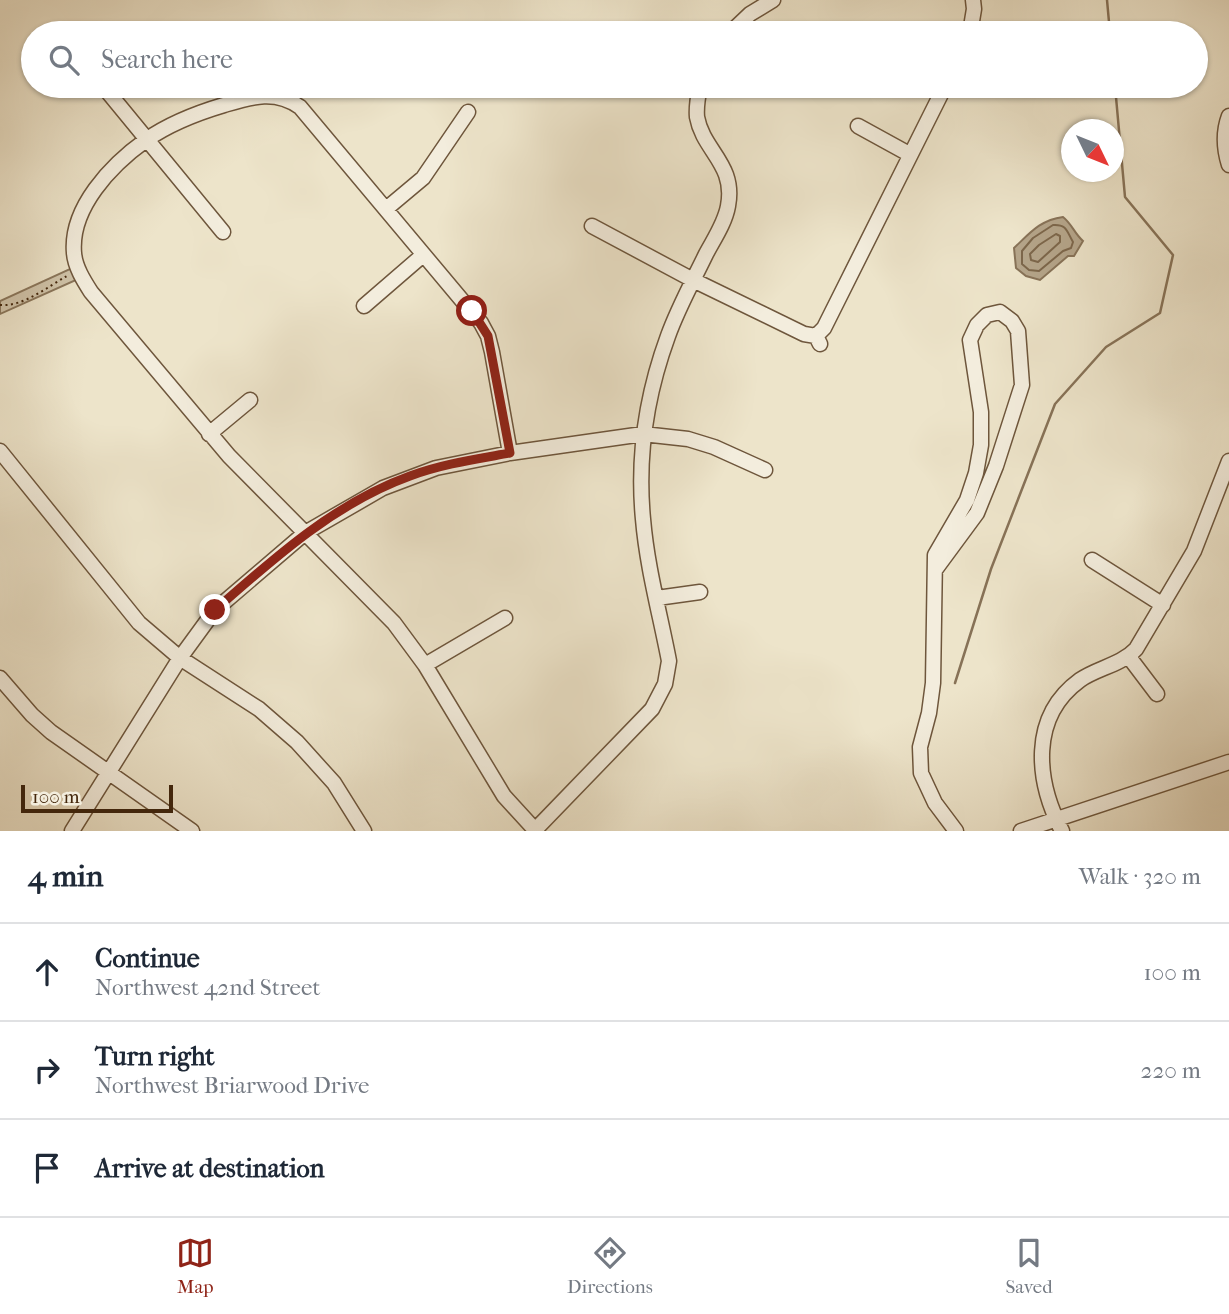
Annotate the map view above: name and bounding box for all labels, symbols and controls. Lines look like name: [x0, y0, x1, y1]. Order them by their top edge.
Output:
search box: [21, 21, 1208, 98]
icon: search: [45, 41, 83, 79]
text: Search here: [101, 44, 233, 75]
north arrow: [1061, 119, 1124, 182]
route start: [456, 295, 487, 326]
route end: [199, 594, 230, 625]
scale bar: [21, 782, 173, 814]
text: 100 m: [32, 786, 80, 808]
text: 4 min: [28, 859, 103, 894]
text: Walk · 320 m: [1079, 863, 1201, 890]
text: Continue: [95, 943, 200, 974]
icon: ahead: [28, 953, 66, 991]
text: 100 m: [1143, 959, 1201, 986]
text: Northwest 42nd Street: [95, 974, 321, 1001]
text: Turn right: [95, 1041, 215, 1072]
icon: right: [28, 1051, 66, 1089]
text: 220 m: [1141, 1057, 1201, 1084]
text: Northwest Briarwood Drive: [95, 1072, 369, 1099]
icon: arrive: [28, 1149, 66, 1187]
text: Arrive at destination: [95, 1153, 325, 1184]
tab: Map: [176, 1234, 214, 1298]
tab: Directions: [567, 1234, 653, 1298]
tab: Saved: [1005, 1234, 1053, 1298]

